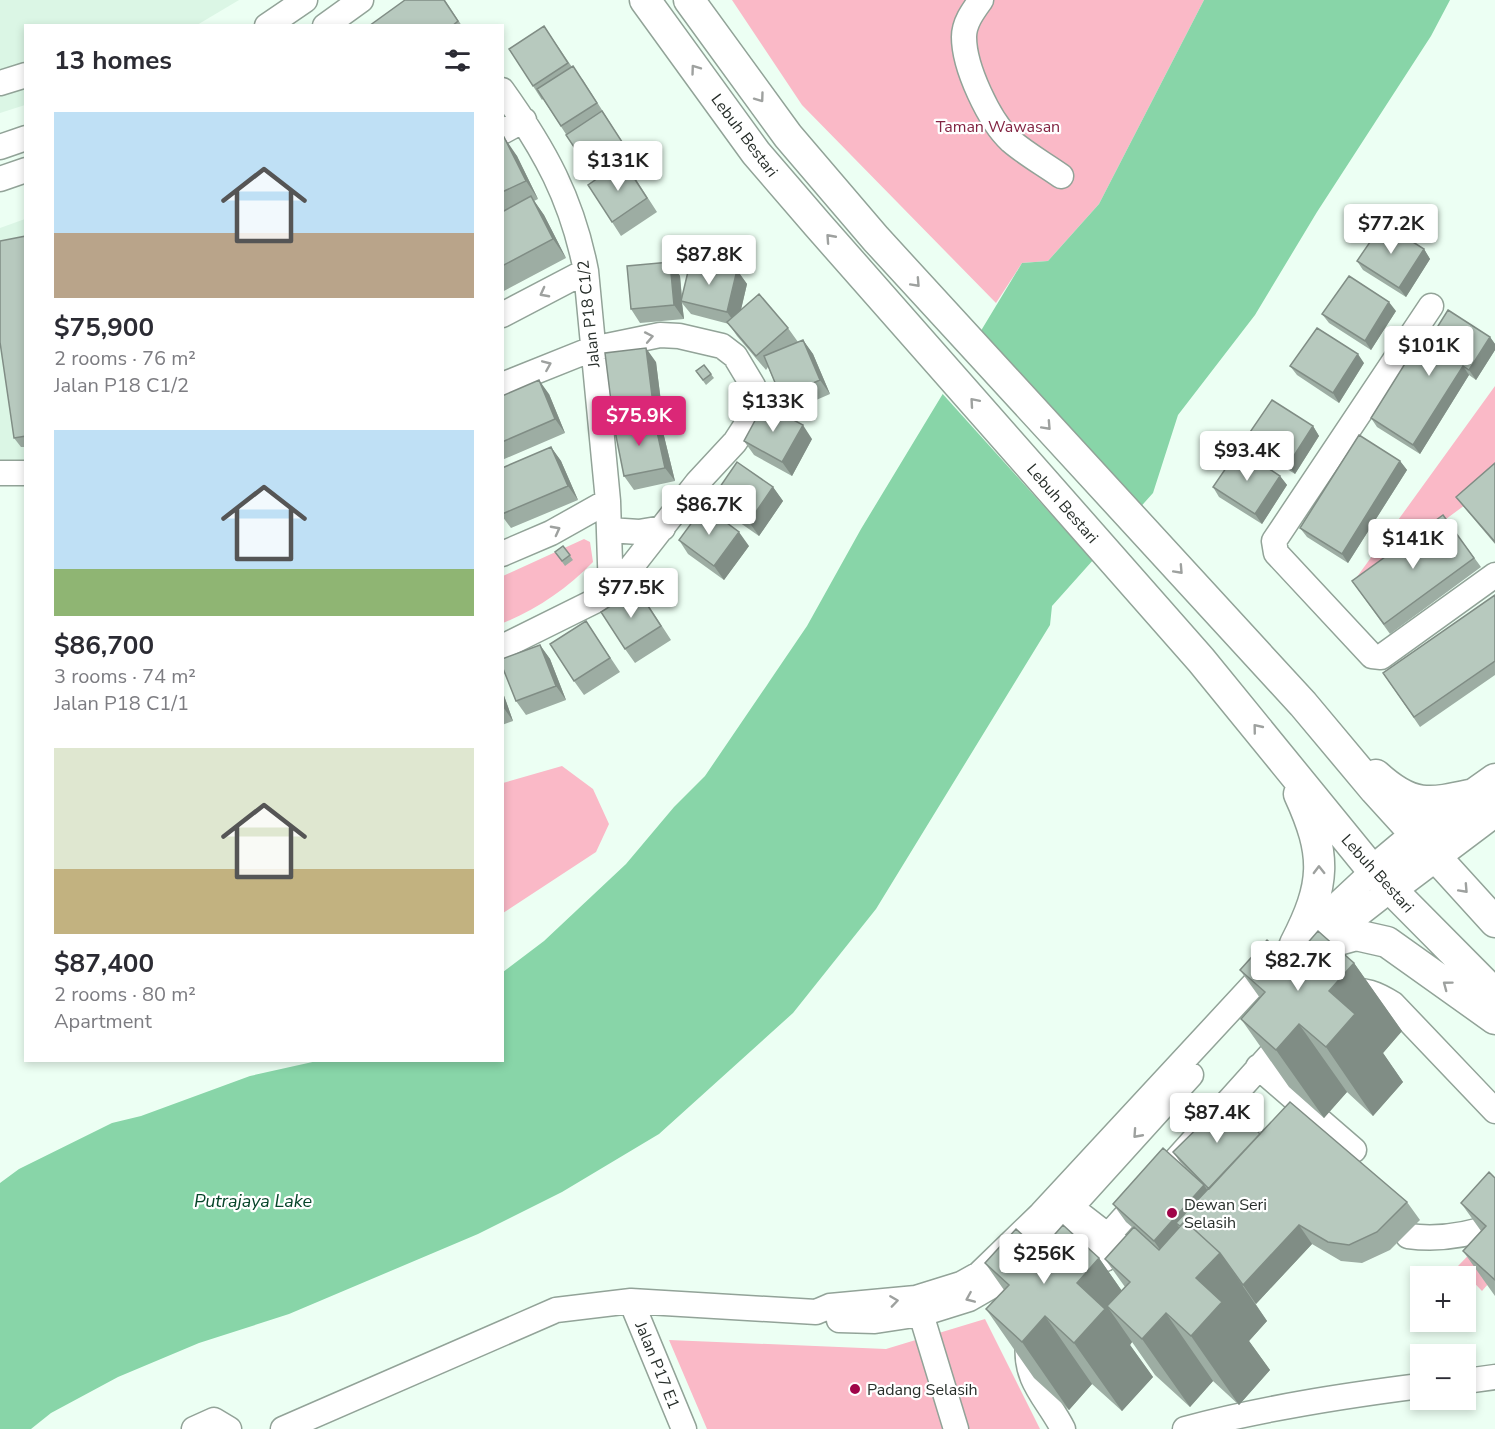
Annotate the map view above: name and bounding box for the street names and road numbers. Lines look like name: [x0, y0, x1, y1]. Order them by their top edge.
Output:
street label: Lebuh Bestari: [706, 89, 783, 182]
street label: Jalan P18 C1/2: [572, 259, 606, 370]
street label: Lebuh Bestari: [1021, 459, 1103, 548]
street label: Lebuh Bestari: [1336, 829, 1419, 918]
street label: Jalan P17 E1: [629, 1317, 685, 1412]

